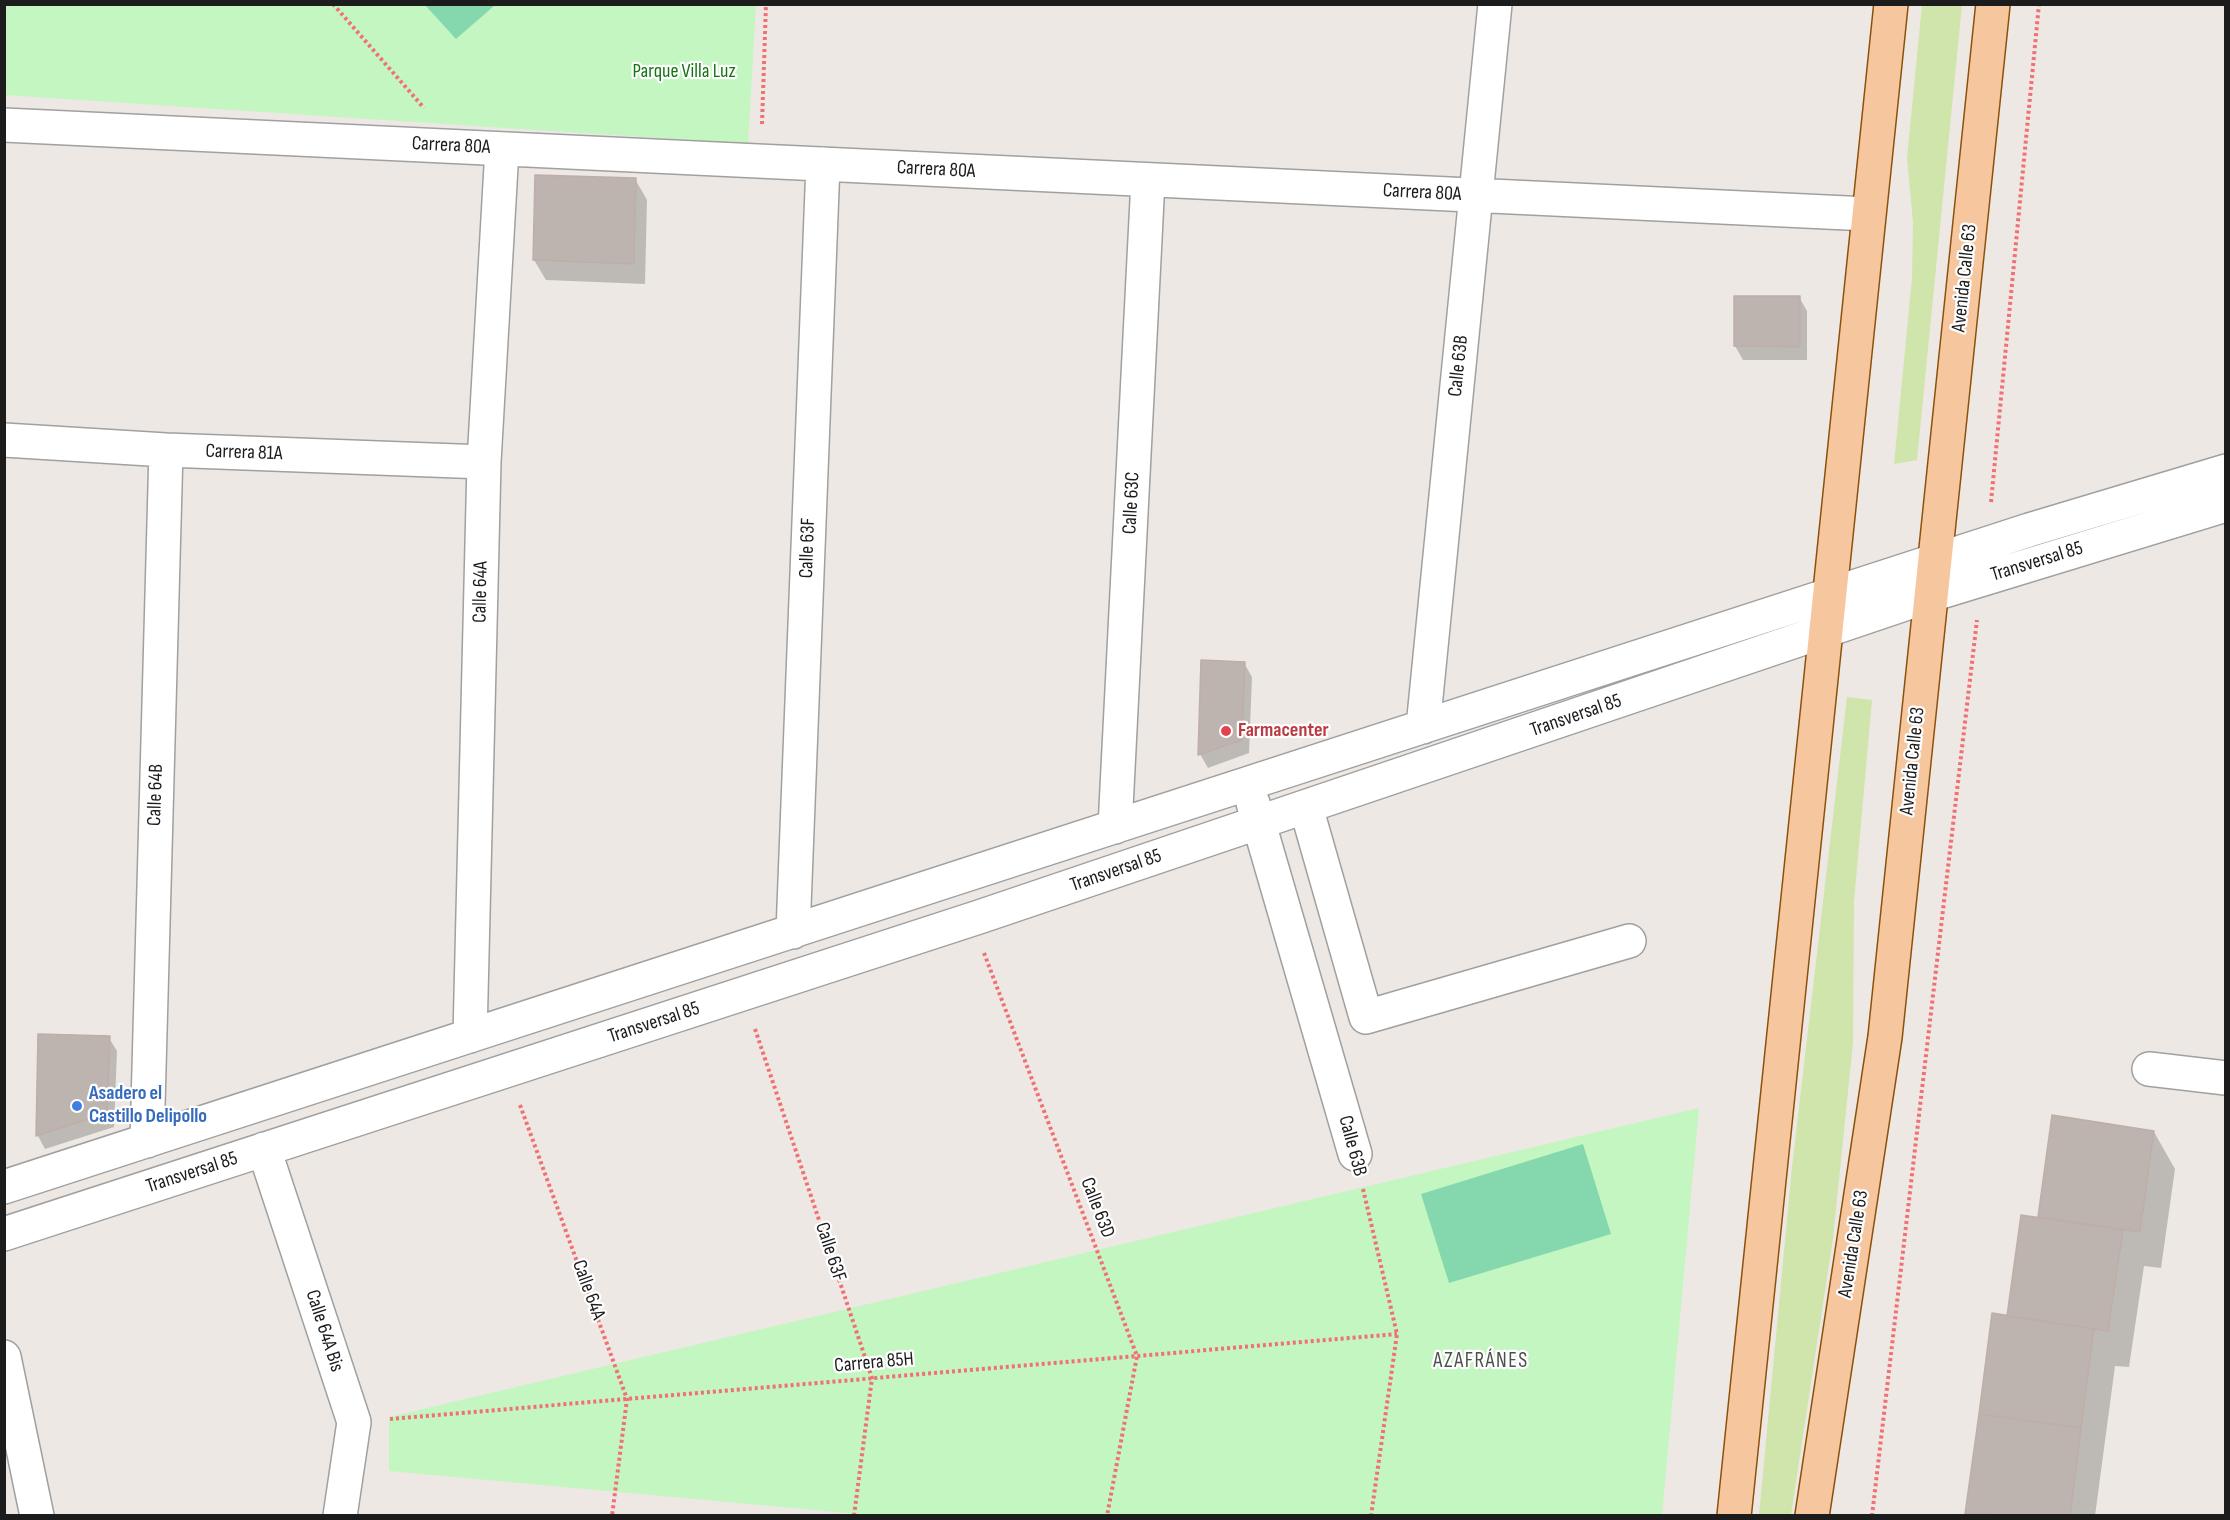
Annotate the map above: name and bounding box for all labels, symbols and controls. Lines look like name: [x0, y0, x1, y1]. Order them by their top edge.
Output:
park label: Parque Villa Luz: [632, 60, 736, 84]
street label: Carrera 80A: [411, 132, 491, 160]
street label: Carrera 80A: [896, 156, 976, 184]
street label: Carrera 80A: [1382, 179, 1462, 207]
street label: Avenida Calle 63: [1947, 223, 1983, 333]
street label: Calle 63B: [1444, 334, 1474, 398]
street label: Carrera 81A: [205, 440, 283, 466]
street label: Calle 63C: [1118, 471, 1146, 535]
street label: Calle 63F: [795, 517, 821, 579]
street label: Transversal 85: [1988, 537, 2086, 587]
street label: Calle 64A: [468, 561, 494, 623]
street label: Transversal 85: [1527, 689, 1625, 743]
street label: Avenida Calle 63: [1895, 706, 1931, 816]
place label: Farmacenter: [1238, 719, 1329, 743]
marker: Farmacenter: [1219, 724, 1233, 738]
street label: Calle 64B: [143, 764, 169, 826]
street label: Transversal 85: [1067, 844, 1165, 898]
street label: Transversal 85: [605, 997, 703, 1049]
place label: Asadero el Castillo Delipollo: [89, 1082, 207, 1129]
marker: Asadero el Castillo Delipollo: [70, 1099, 84, 1113]
street label: Calle 63B: [1332, 1113, 1372, 1179]
street label: Transversal 85: [143, 1147, 241, 1199]
street label: Calle 63D: [1075, 1174, 1119, 1242]
street label: Avenida Calle 63: [1834, 1189, 1874, 1299]
street label: Calle 63F: [809, 1219, 851, 1285]
street label: Calle 64A: [566, 1257, 610, 1323]
street label: Calle 64A Bis: [299, 1287, 349, 1375]
street label: Carrera 85H: [833, 1348, 915, 1378]
district label: AZAFRÁNES: [1433, 1349, 1529, 1375]

